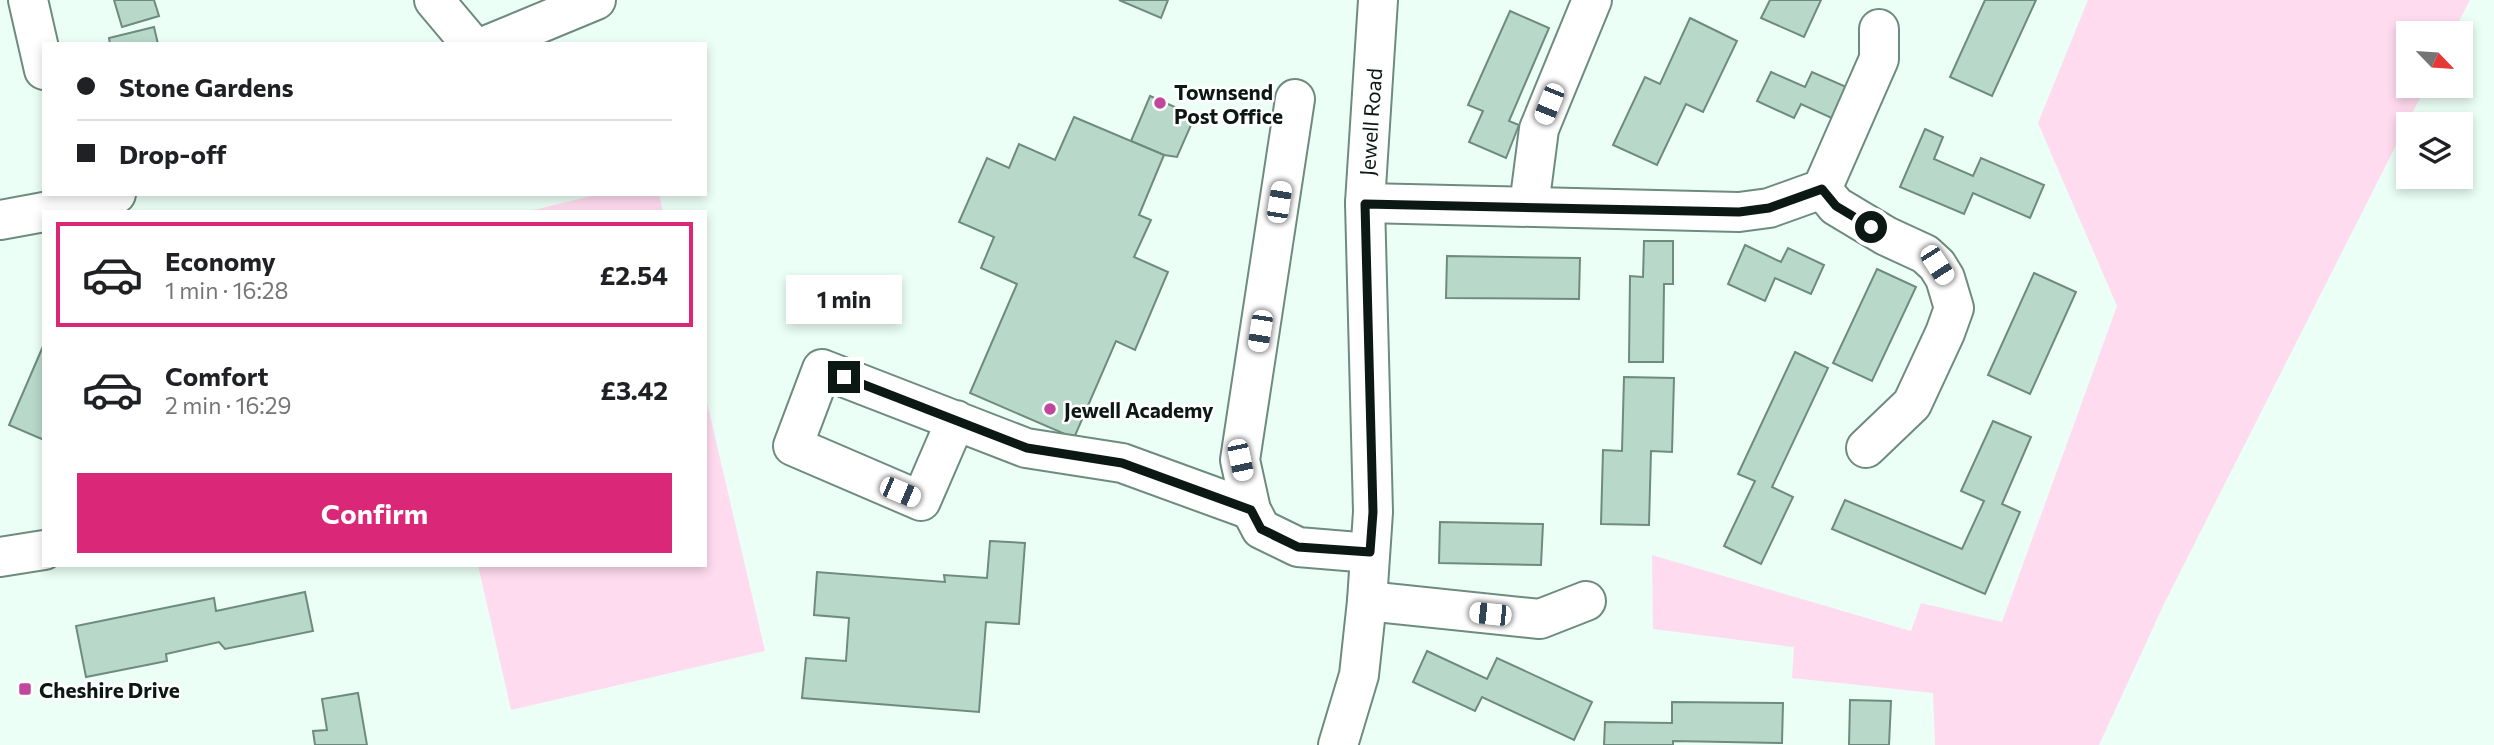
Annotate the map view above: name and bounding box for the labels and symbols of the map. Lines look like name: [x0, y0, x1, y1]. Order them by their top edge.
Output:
north arrow: [2396, 21, 2473, 98]
street label: Jewell Road: [1354, 67, 1386, 177]
place label: Townsend Post Office: [1174, 79, 1283, 128]
car: [1532, 81, 1567, 127]
marker: Townsend Post Office: [1152, 95, 1168, 111]
car: [1266, 180, 1293, 224]
route start: [1855, 211, 1887, 243]
car: [1917, 242, 1958, 288]
callout: 1 min: [786, 276, 902, 324]
car: [1247, 309, 1274, 353]
route end: [828, 361, 860, 393]
place label: Jewell Academy: [1064, 397, 1214, 422]
marker: Jewell Academy: [1042, 401, 1058, 417]
car: [1226, 437, 1255, 483]
car: [877, 474, 924, 510]
car: [1469, 601, 1512, 627]
place label: Cheshire Drive: [39, 677, 180, 702]
marker: Cheshire Drive: [17, 681, 33, 697]

